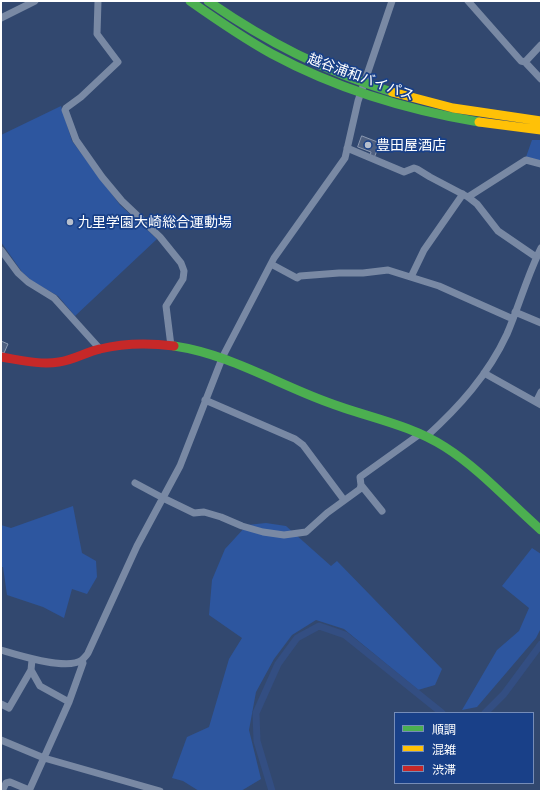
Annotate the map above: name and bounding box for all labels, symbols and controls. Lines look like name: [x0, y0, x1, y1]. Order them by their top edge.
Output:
street label: 越谷浦和バイパス: [306, 50, 416, 104]
place label: 豊田屋酒店: [376, 137, 446, 153]
marker: 豊田屋酒店: [363, 140, 373, 150]
place label: 九里学園大崎総合運動場: [78, 214, 232, 230]
marker: 九里学園大崎総合運動場: [65, 217, 75, 227]
legend: [394, 712, 534, 784]
text: 順調: [432, 722, 456, 736]
text: 混雑: [432, 742, 456, 756]
text: 渋滞: [432, 762, 456, 776]

